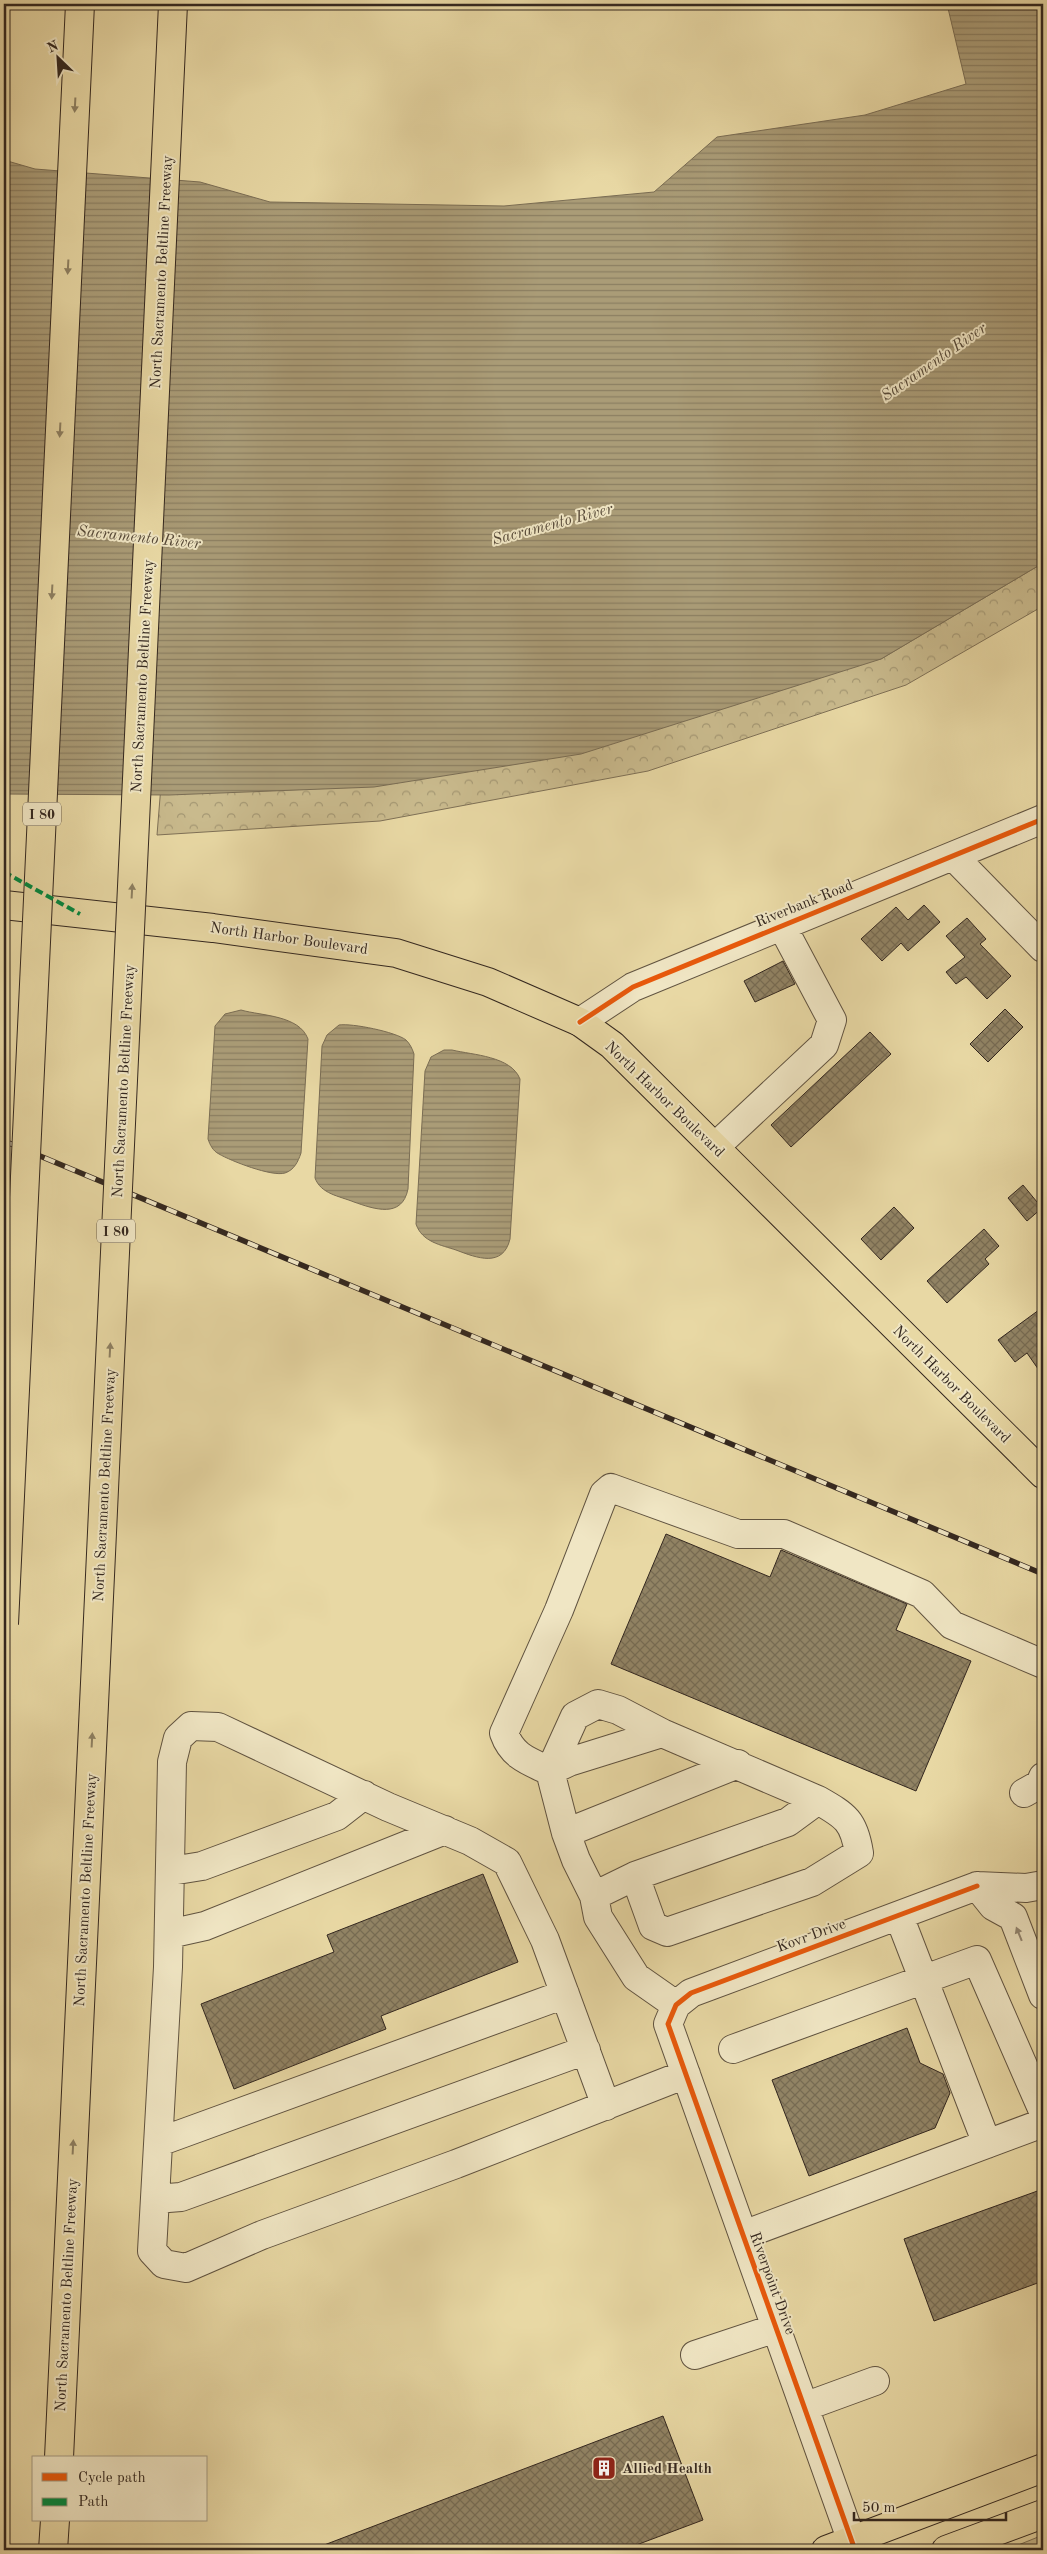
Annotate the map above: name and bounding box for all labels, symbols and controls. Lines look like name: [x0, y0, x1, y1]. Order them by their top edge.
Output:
north arrow: [32, 32, 82, 82]
text: N: [45, 38, 61, 56]
one-way arrow: [71, 97, 79, 113]
street label: North Sacramento Beltline Freeway: [149, 155, 176, 389]
one-way arrow: [63, 259, 71, 275]
water label: Sacramento River: [879, 320, 991, 405]
one-way arrow: [56, 422, 64, 438]
water label: Sacramento River: [490, 501, 616, 549]
water label: Sacramento River: [76, 524, 202, 553]
street label: North Sacramento Beltline Freeway: [130, 559, 157, 793]
one-way arrow: [48, 584, 56, 600]
road number: I 80: [23, 802, 61, 826]
street label: Riverbank Road: [754, 878, 856, 931]
one-way arrow: [128, 882, 136, 898]
street label: North Harbor Boulevard: [209, 921, 369, 958]
street label: North Sacramento Beltline Freeway: [111, 964, 138, 1198]
street label: North Harbor Boulevard: [601, 1039, 727, 1161]
road number: I 80: [97, 1220, 135, 1242]
street label: North Harbor Boulevard: [889, 1323, 1013, 1447]
one-way arrow: [107, 1342, 115, 1358]
street label: North Sacramento Beltline Freeway: [92, 1368, 119, 1602]
one-way arrow: [89, 1732, 97, 1748]
street label: North Sacramento Beltline Freeway: [73, 1773, 100, 2007]
street label: Kovr Drive: [775, 1917, 848, 1956]
one-way arrow: [1015, 1926, 1023, 1941]
one-way arrow: [70, 2139, 78, 2155]
street label: North Sacramento Beltline Freeway: [54, 2178, 81, 2412]
street label: Riverpoint Drive: [746, 2230, 797, 2337]
building icon: Allied Health: [591, 2455, 617, 2481]
legend: [32, 2456, 208, 2522]
place label: Allied Health: [622, 2462, 712, 2477]
text: Cycle path: [78, 2471, 146, 2486]
scale bar: [854, 2489, 1007, 2521]
text: Path: [78, 2495, 108, 2510]
text: 50 m: [862, 2501, 896, 2516]

